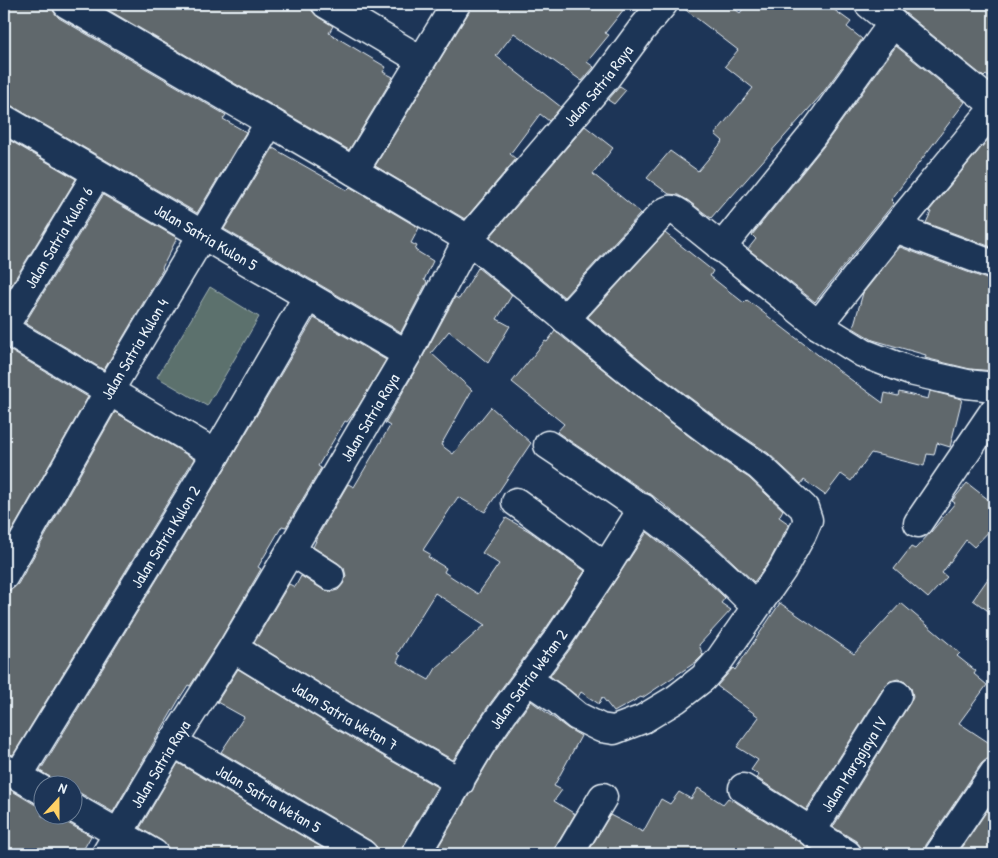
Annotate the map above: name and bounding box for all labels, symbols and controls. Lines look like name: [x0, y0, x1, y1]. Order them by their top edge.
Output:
street label: Jalan Satria Raya: [558, 40, 638, 131]
street label: Jalan Satria Kulon 6: [19, 182, 98, 292]
street label: Jalan Satria Kulon 5: [151, 198, 262, 276]
street label: Jalan Satria Kulon 4: [95, 294, 173, 404]
street label: Jalan Satria Raya: [335, 369, 404, 466]
street label: Jalan Satria Kulon 2: [125, 481, 205, 592]
street label: Jalan Satria Wetan 2: [484, 624, 573, 733]
street label: Jalan Satria Wetan 7: [288, 676, 402, 756]
street label: Jalan Margajaya IV: [815, 712, 892, 816]
street label: Jalan Satria Raya: [125, 716, 195, 812]
street label: Jalan Satria Wetan 5: [212, 759, 325, 838]
north arrow: [32, 776, 82, 826]
text: N: [56, 777, 70, 798]

